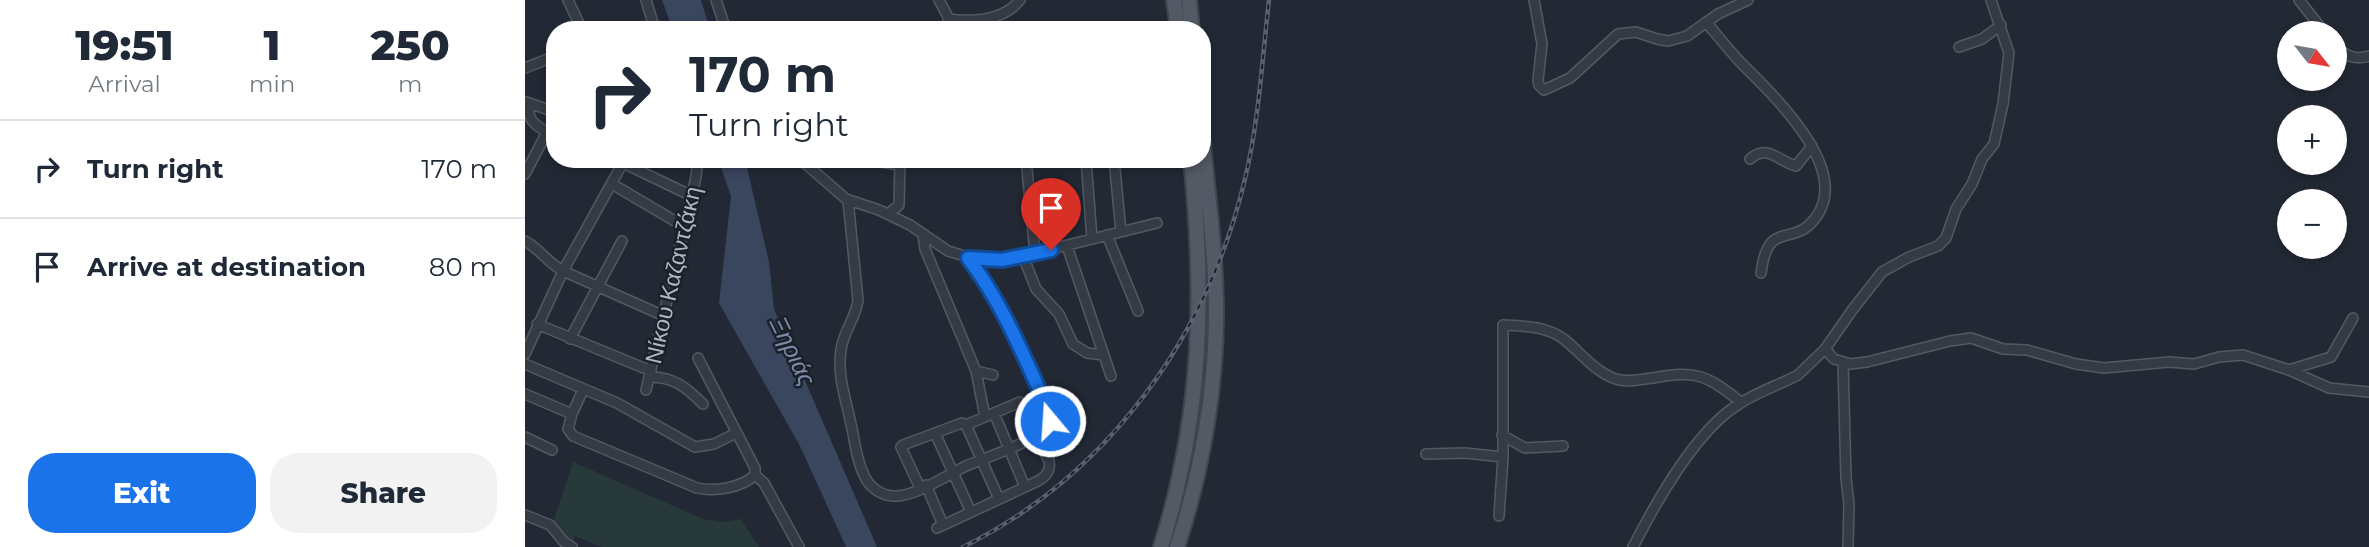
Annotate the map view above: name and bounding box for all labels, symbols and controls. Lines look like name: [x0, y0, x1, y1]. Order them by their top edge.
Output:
text: 19:51: [75, 19, 174, 71]
text: 1: [264, 19, 281, 71]
text: 250: [370, 19, 450, 71]
north arrow: [2277, 21, 2347, 91]
map controls: [2277, 21, 2347, 259]
text: 170 m: [689, 45, 836, 104]
icon: right: [574, 49, 665, 140]
text: Arrival: [88, 70, 161, 98]
text: min: [249, 70, 295, 98]
text: m: [398, 70, 422, 98]
text: Turn right: [689, 105, 849, 144]
button: +: [2277, 105, 2347, 175]
icon: right: [28, 150, 66, 188]
text: Turn right: [87, 153, 223, 185]
text: 170 m: [421, 153, 497, 185]
pin: [1021, 178, 1081, 250]
street label: Νίκου Καζαντζάκη: [639, 184, 707, 366]
icon: arrive: [1032, 189, 1070, 227]
button: −: [2277, 189, 2347, 259]
icon: arrive: [28, 248, 66, 286]
text: Arrive at destination: [87, 251, 366, 283]
text: 80 m: [429, 251, 497, 283]
water label: Ξηριάς: [763, 311, 822, 391]
position arrow: [1013, 384, 1087, 458]
button: Exit: [28, 453, 256, 533]
button: Share: [270, 453, 497, 533]

